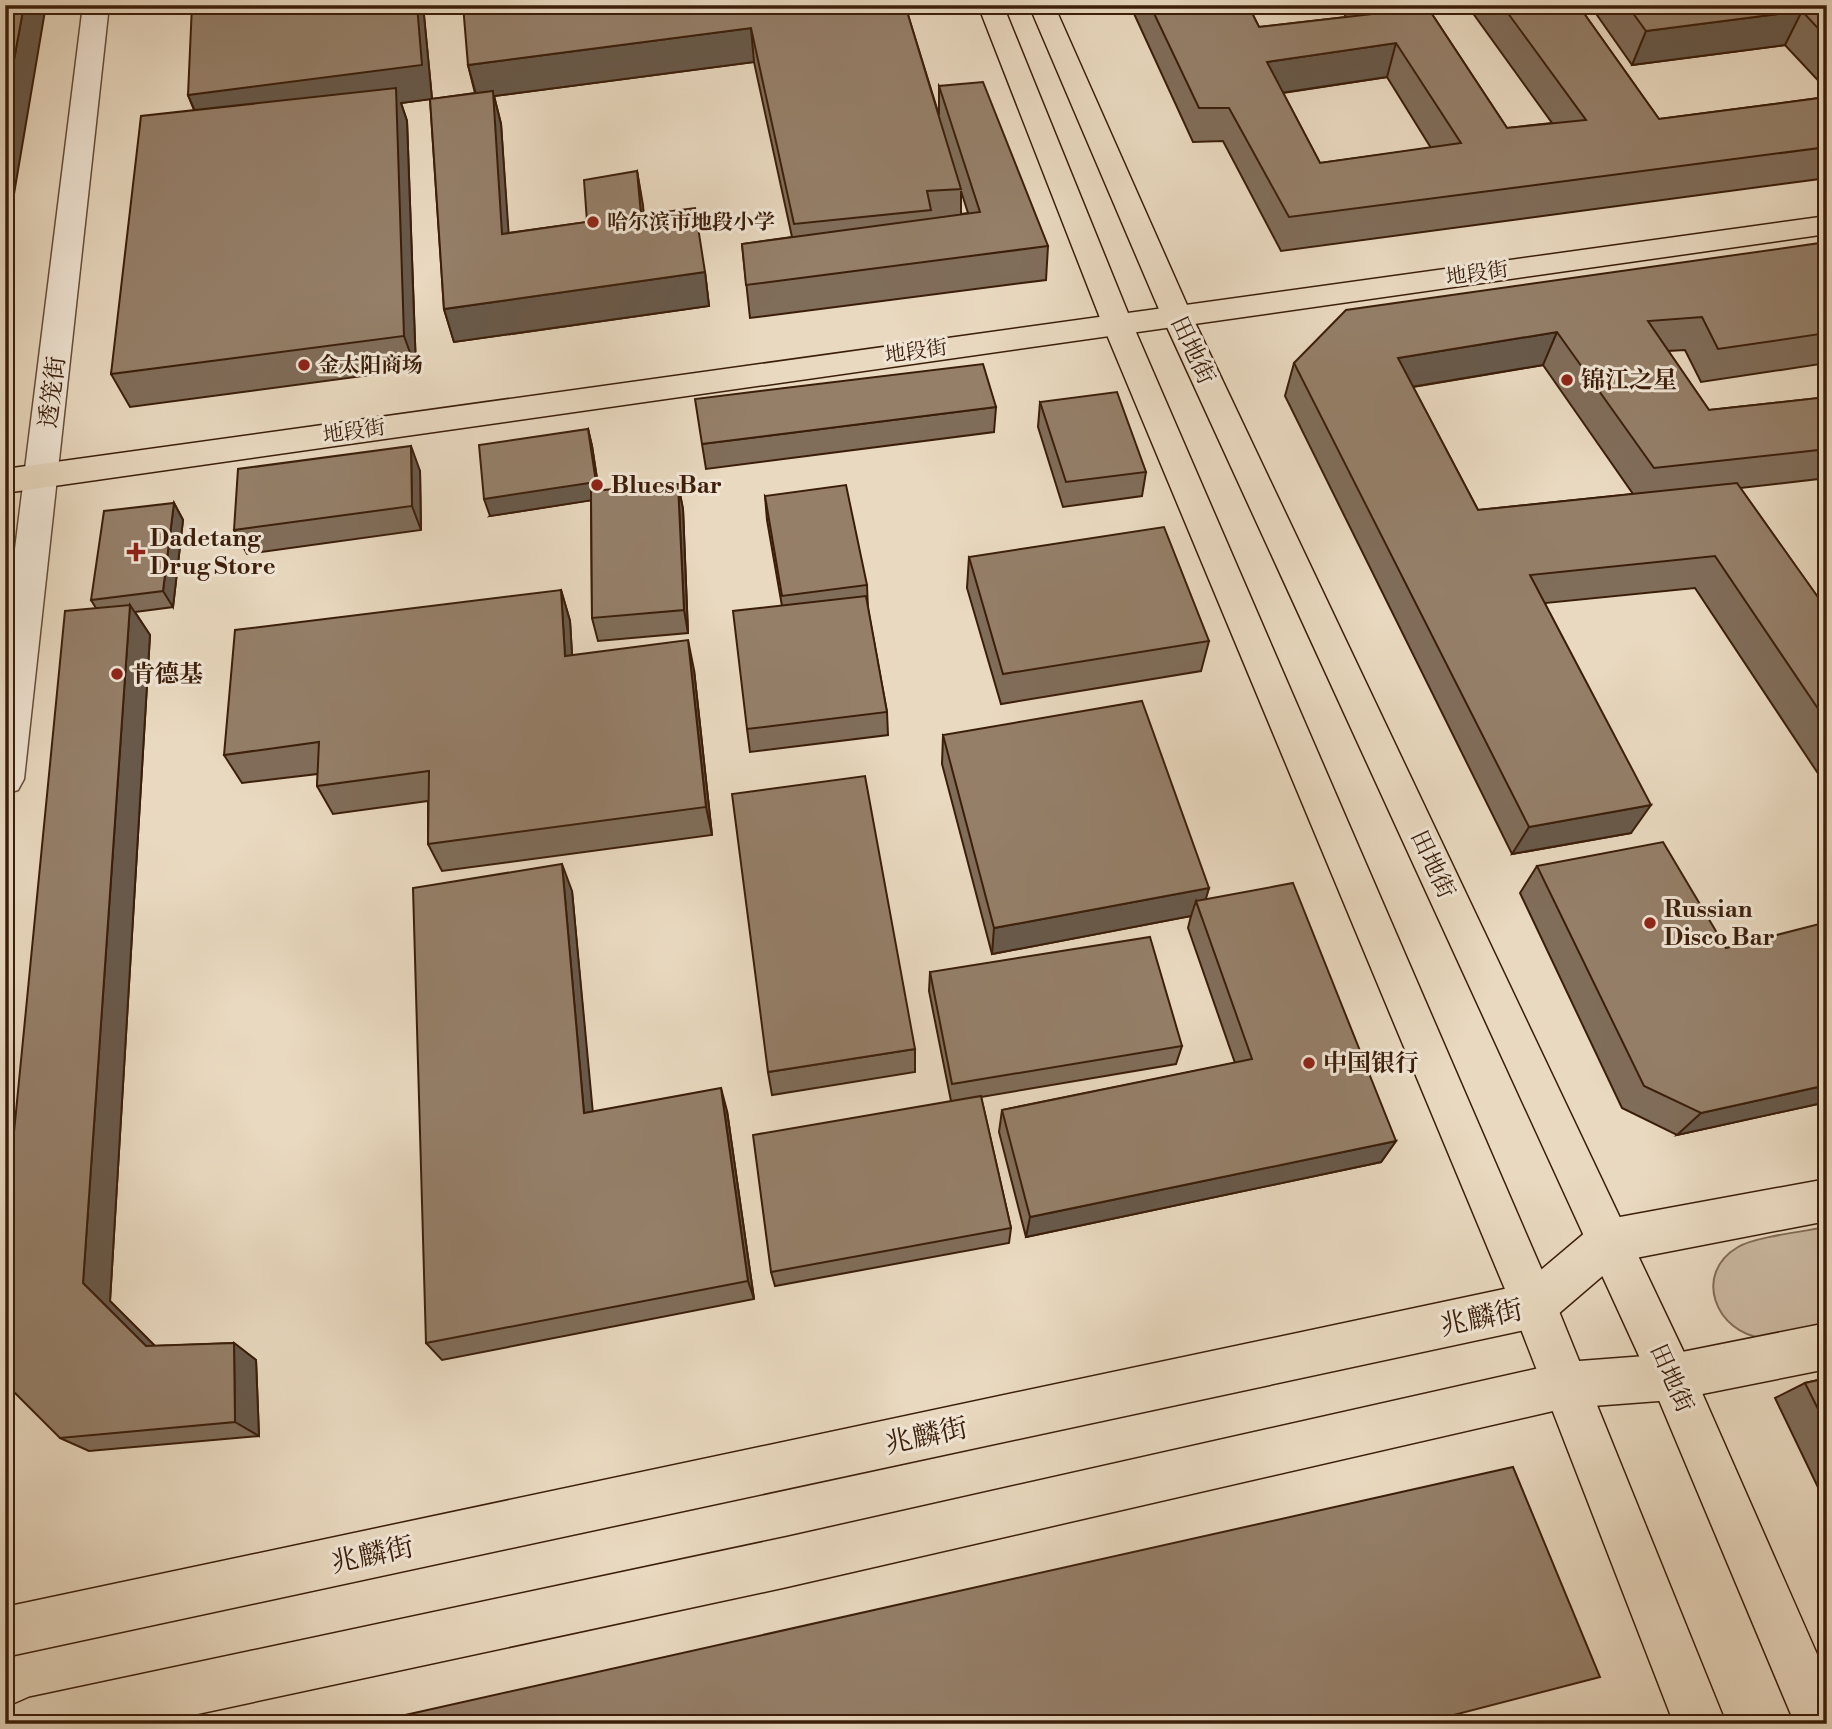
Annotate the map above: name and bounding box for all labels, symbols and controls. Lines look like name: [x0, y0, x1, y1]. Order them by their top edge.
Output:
place label: 哈尔滨市地段小学: [607, 210, 775, 236]
marker: 哈尔滨市地段小学: [585, 214, 601, 230]
street label: 地段街: [1444, 257, 1510, 291]
street label: 田地街: [1163, 311, 1221, 389]
street label: 地段街: [883, 335, 949, 369]
place label: 金太阳商场: [318, 353, 423, 379]
street label: 透笼街: [34, 355, 72, 430]
marker: 金太阳商场: [296, 357, 312, 373]
place label: 锦江之星: [1581, 366, 1677, 396]
marker: 锦江之星: [1559, 372, 1575, 388]
street label: 地段街: [321, 415, 387, 449]
place label: Blues Bar: [611, 471, 722, 501]
marker: Blues Bar: [589, 477, 605, 493]
place label: Dadetang Drug Store: [150, 524, 276, 582]
marker: Dadetang Drug Store: [128, 544, 144, 560]
place label: 肯德基: [131, 660, 203, 690]
marker: 肯德基: [109, 666, 125, 682]
street label: 田地街: [1403, 825, 1461, 903]
place label: Russian Disco Bar: [1664, 895, 1775, 953]
marker: Russian Disco Bar: [1642, 915, 1658, 931]
place label: 中国银行: [1323, 1049, 1419, 1079]
marker: 中国银行: [1301, 1055, 1317, 1071]
street label: 兆麟街: [1437, 1293, 1526, 1344]
street label: 田地街: [1643, 1339, 1699, 1417]
street label: 兆麟街: [882, 1411, 971, 1462]
street label: 兆麟街: [328, 1530, 417, 1581]

